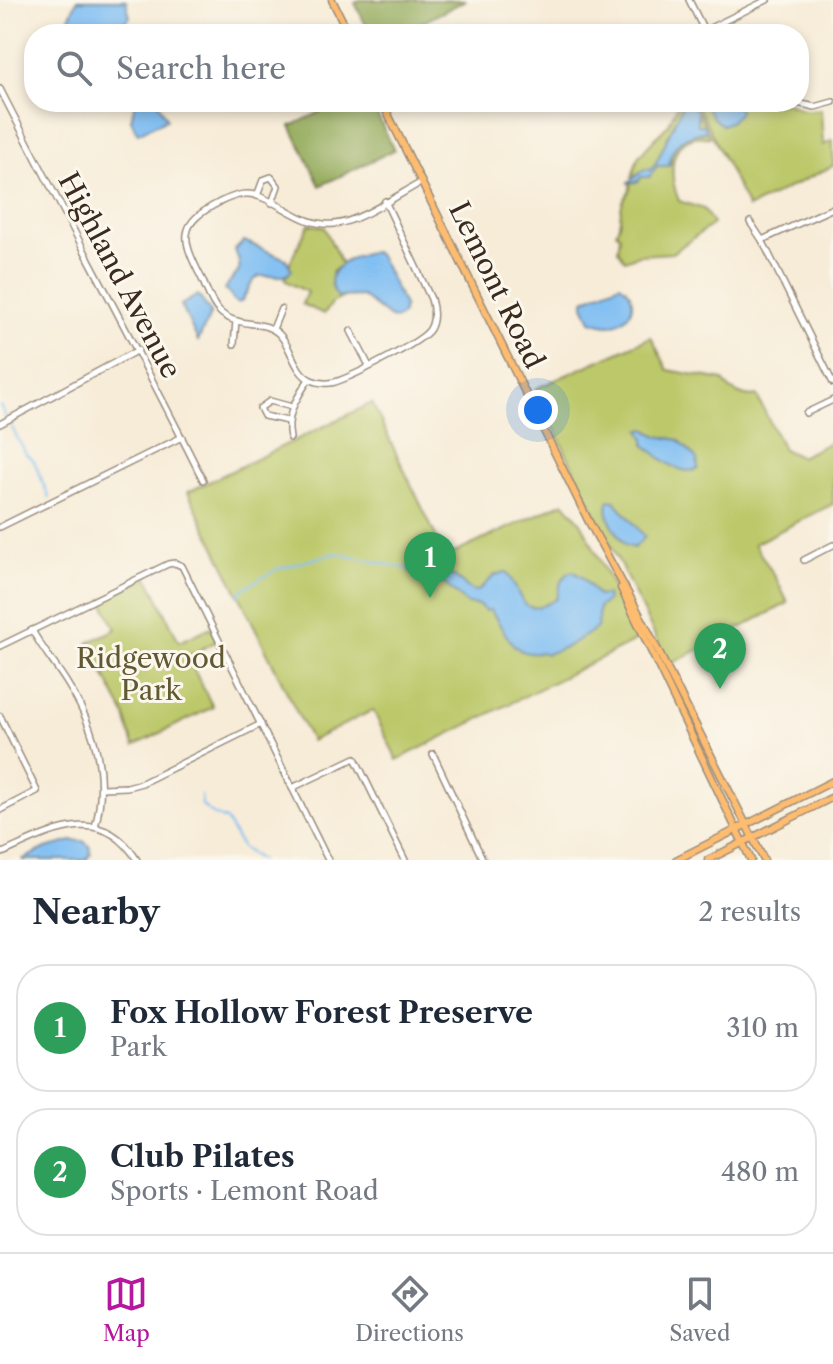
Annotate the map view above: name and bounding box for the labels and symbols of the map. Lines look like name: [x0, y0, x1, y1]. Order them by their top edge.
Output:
street label: Highland Avenue: [51, 166, 189, 384]
street label: Lemont Road: [442, 196, 552, 374]
your location: [518, 390, 558, 430]
pin: 1: [404, 532, 456, 598]
pin: 2: [694, 623, 746, 689]
park label: Ridgewood Park: [76, 641, 226, 707]

